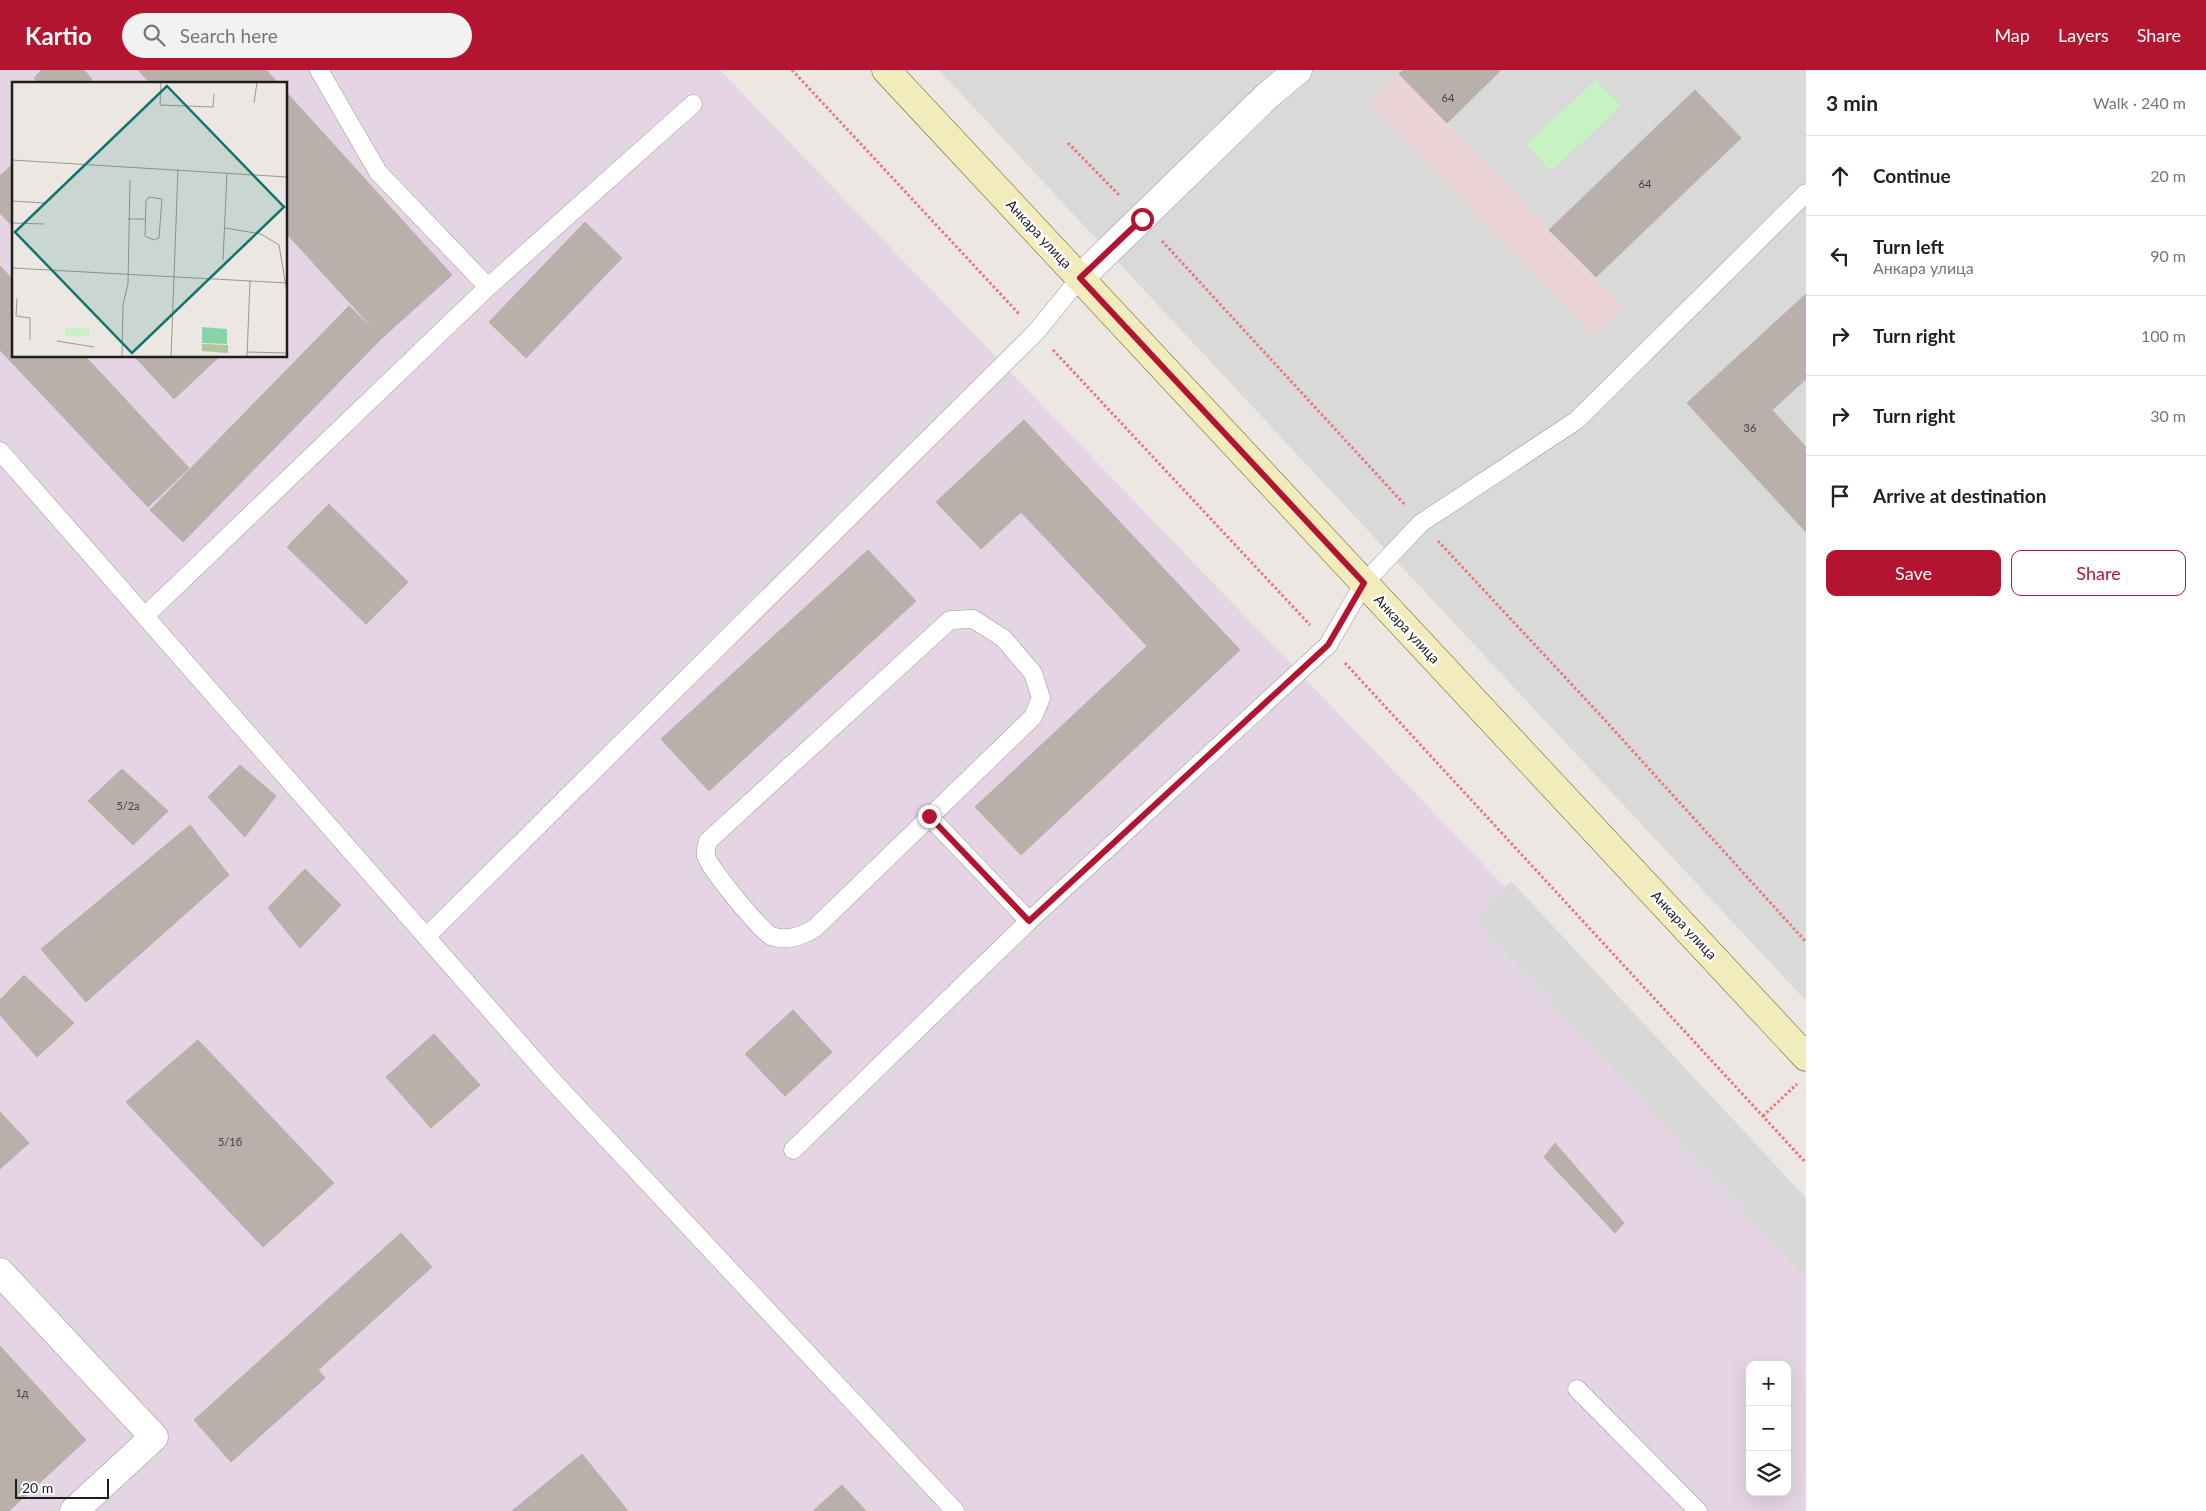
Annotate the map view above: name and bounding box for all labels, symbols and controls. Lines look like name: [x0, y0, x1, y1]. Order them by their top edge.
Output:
search box: [122, 13, 472, 58]
text: Kartio: [25, 21, 92, 50]
icon: search: [140, 21, 168, 49]
text: Search here: [180, 24, 278, 47]
text: Map: [1994, 24, 2030, 46]
text: Layers: [2058, 24, 2109, 46]
text: Share: [2137, 24, 2181, 46]
inset map: [12, 82, 288, 358]
text: 3 min: [1826, 90, 1878, 115]
house number: 64: [1442, 91, 1455, 104]
text: Walk · 240 m: [2093, 93, 2186, 112]
icon: ahead: [1826, 162, 1854, 190]
text: Continue: [1873, 164, 1951, 187]
text: 20 m: [2150, 166, 2186, 185]
house number: 64: [1639, 177, 1652, 190]
street label: Анкара улица: [1003, 196, 1076, 272]
route start: [1131, 208, 1154, 231]
text: Turn left: [1873, 235, 1944, 258]
icon: left: [1826, 242, 1854, 270]
text: 90 m: [2150, 246, 2186, 265]
text: Анкара улица: [1873, 258, 1974, 277]
icon: right: [1826, 322, 1854, 350]
text: Turn right: [1873, 324, 1955, 347]
text: 100 m: [2141, 326, 2186, 345]
icon: right: [1826, 402, 1854, 430]
text: Turn right: [1873, 404, 1955, 427]
text: 30 m: [2150, 406, 2186, 425]
house number: 36: [1744, 421, 1756, 434]
icon: arrive: [1826, 482, 1854, 510]
text: Arrive at destination: [1873, 484, 2046, 507]
button: Save: [1826, 550, 2001, 596]
button: Share: [2011, 550, 2186, 596]
street label: Анкара улица: [1371, 591, 1444, 667]
house number: 5/2а: [116, 799, 140, 812]
route end: [918, 805, 941, 828]
street label: Анкара улица: [1648, 887, 1721, 963]
house number: 5/1б: [218, 1135, 242, 1148]
map controls: [1746, 1361, 1791, 1496]
button: +: [1746, 1361, 1791, 1406]
house number: 1д: [15, 1386, 29, 1399]
button: −: [1746, 1406, 1791, 1451]
button: layers: [1746, 1451, 1791, 1496]
scale bar: [15, 1476, 109, 1499]
text: 20 m: [22, 1479, 53, 1496]

